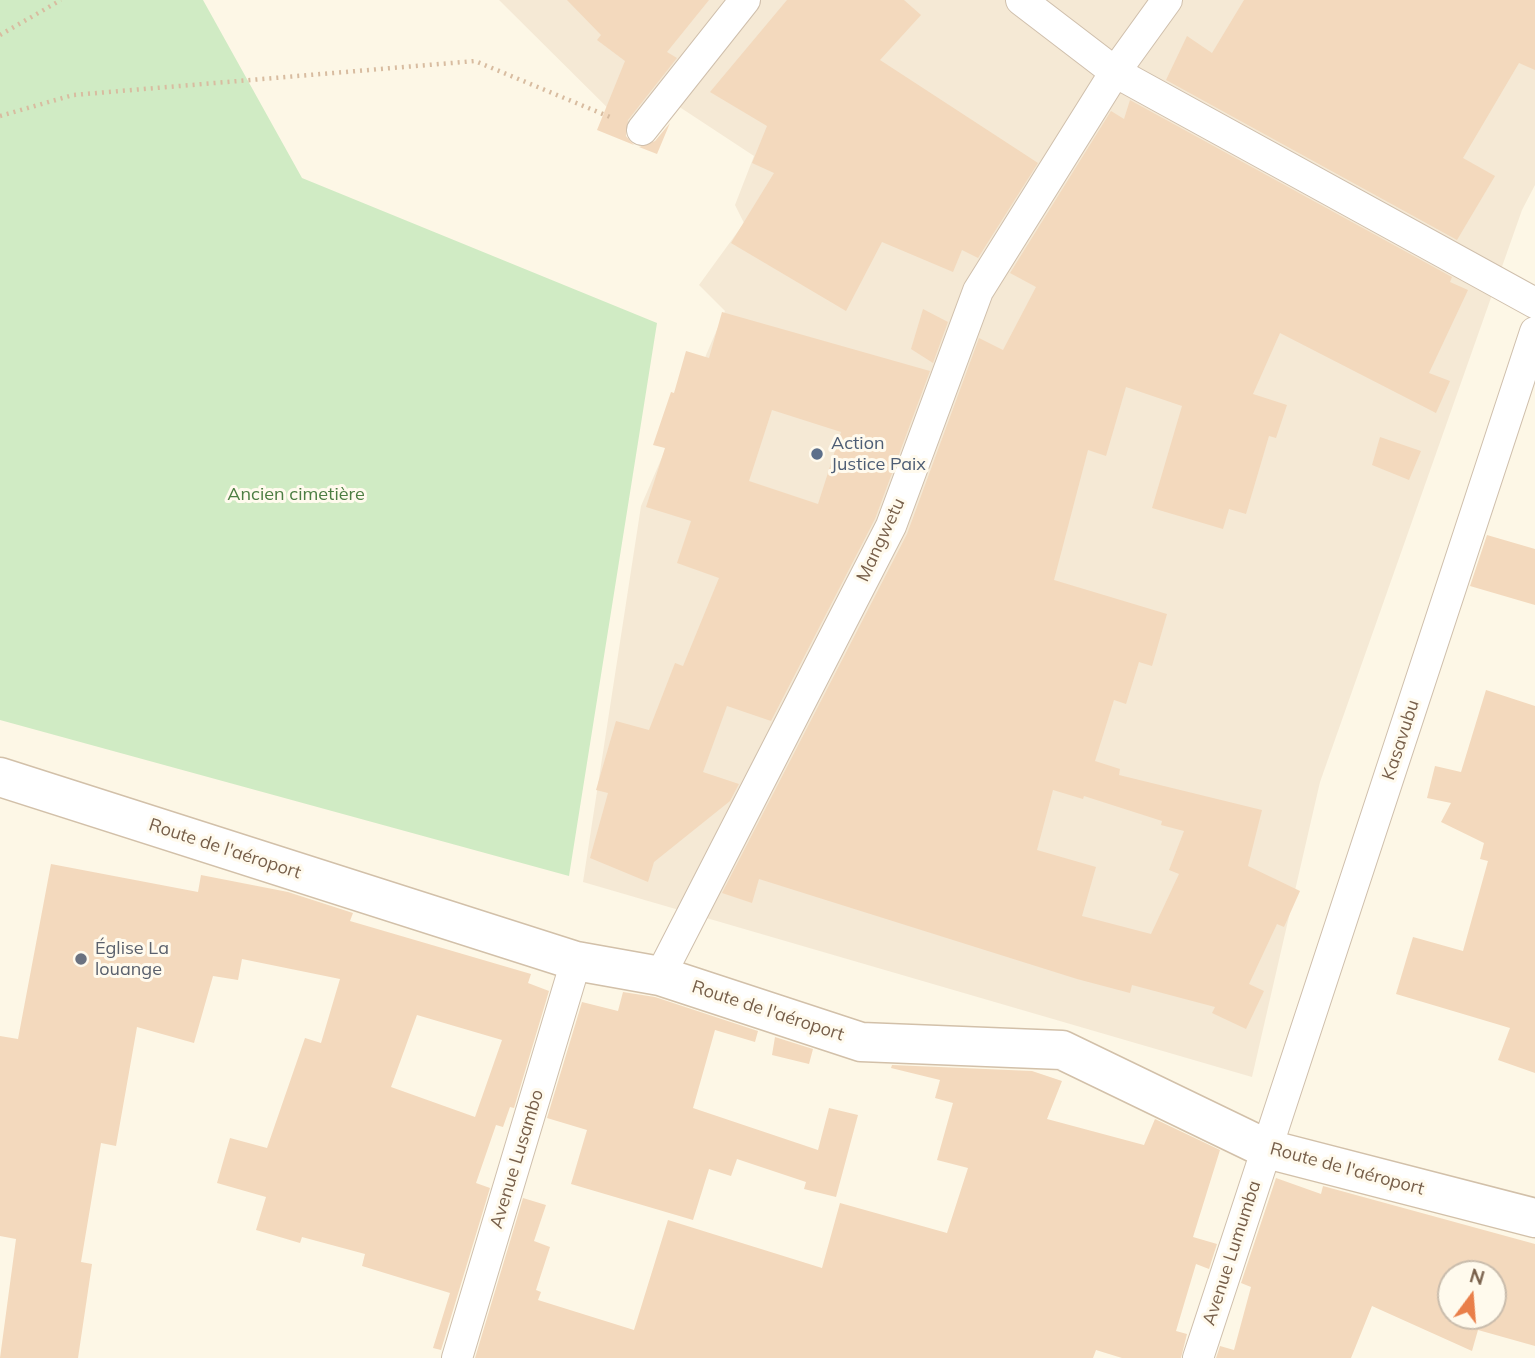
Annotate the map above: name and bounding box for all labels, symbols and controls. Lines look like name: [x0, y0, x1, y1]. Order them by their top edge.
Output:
place label: Action Justice Paix: [831, 433, 926, 476]
marker: Action Justice Paix: [809, 446, 825, 462]
park label: Ancien cimetière: [227, 484, 365, 506]
street label: Mangwetu: [852, 495, 910, 585]
street label: Kasavubu: [1378, 697, 1424, 783]
street label: Route de l'aéroport: [146, 814, 304, 884]
place label: Église La louange: [95, 938, 169, 981]
marker: Église La louange: [73, 951, 89, 967]
street label: Route de l'aéroport: [689, 976, 847, 1046]
street label: Avenue Lusambo: [486, 1087, 548, 1231]
street label: Route de l'aéroport: [1267, 1138, 1427, 1200]
street label: Avenue Lumumba: [1198, 1178, 1266, 1328]
north arrow: [1437, 1260, 1507, 1330]
text: N: [1467, 1263, 1487, 1290]

